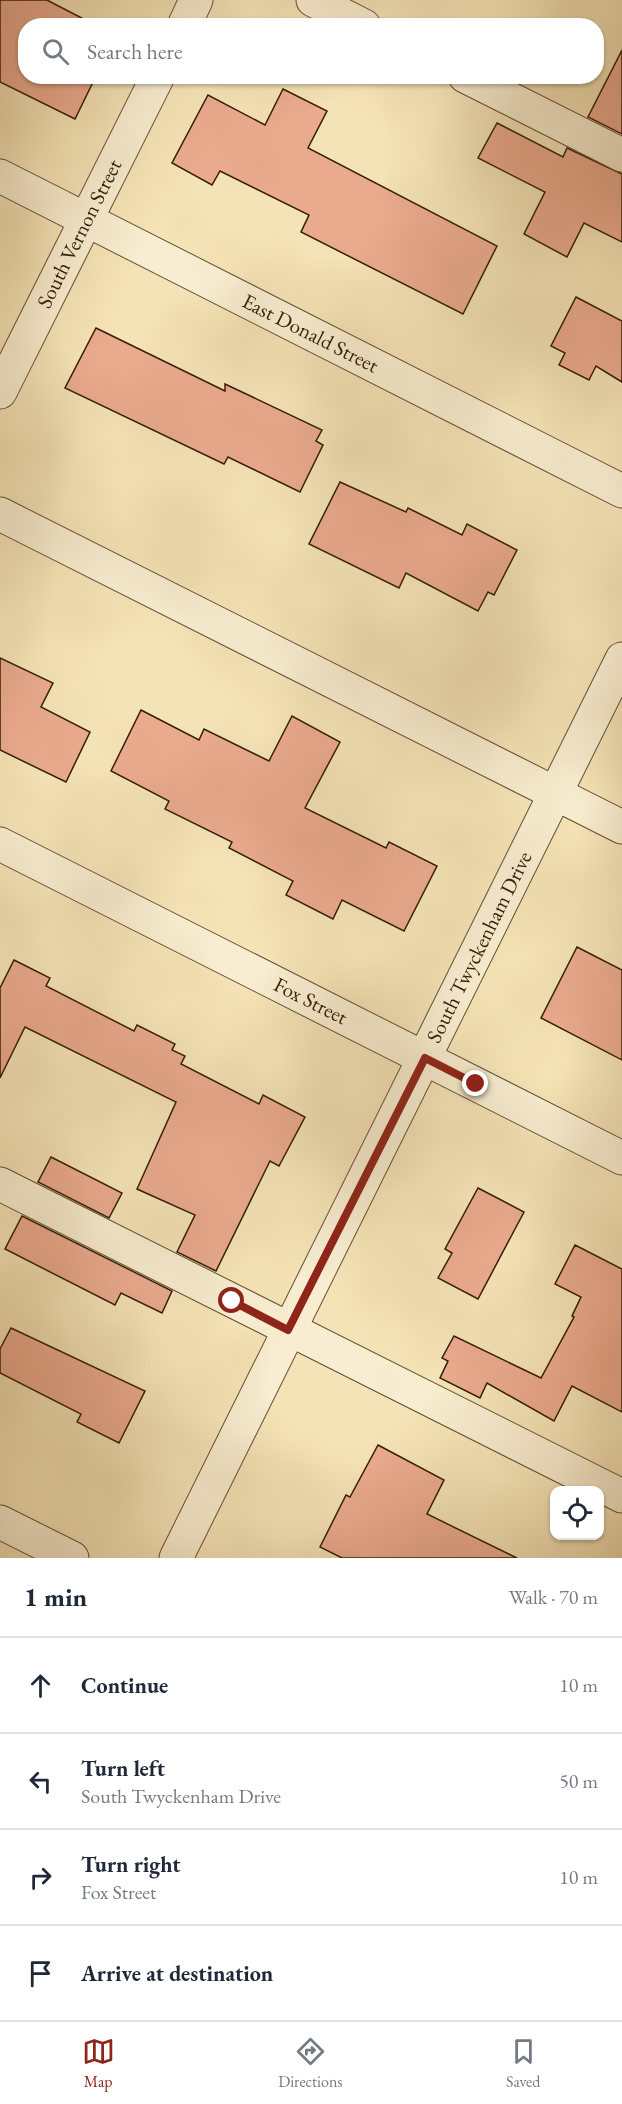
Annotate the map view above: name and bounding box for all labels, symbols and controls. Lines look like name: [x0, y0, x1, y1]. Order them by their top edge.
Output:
search box: [18, 18, 604, 84]
icon: search: [39, 35, 72, 68]
text: Search here: [87, 37, 182, 66]
street label: South Vernon Street: [30, 154, 127, 312]
street label: East Donald Street: [238, 287, 384, 379]
street label: South Twyckenham Drive: [420, 847, 537, 1047]
street label: Fox Street: [269, 970, 353, 1030]
route end: [462, 1070, 488, 1096]
route start: [218, 1287, 244, 1313]
map controls: [550, 1486, 604, 1540]
button: locate: [550, 1486, 604, 1540]
text: 1 min: [24, 1580, 87, 1614]
text: Walk · 70 m: [509, 1584, 598, 1610]
icon: ahead: [24, 1669, 57, 1702]
text: Continue: [81, 1671, 168, 1700]
text: 10 m: [559, 1672, 598, 1698]
text: Turn left: [81, 1754, 165, 1783]
icon: left: [24, 1765, 57, 1798]
text: 50 m: [559, 1768, 598, 1794]
text: South Twyckenham Drive: [81, 1783, 281, 1809]
text: Turn right: [81, 1850, 180, 1879]
icon: right: [24, 1861, 57, 1894]
text: 10 m: [559, 1864, 598, 1890]
text: Fox Street: [81, 1879, 156, 1905]
icon: arrive: [24, 1957, 57, 1990]
text: Arrive at destination: [81, 1959, 273, 1988]
tab: Map: [82, 2035, 115, 2092]
tab: Directions: [278, 2035, 343, 2092]
tab: Saved: [506, 2035, 540, 2092]

